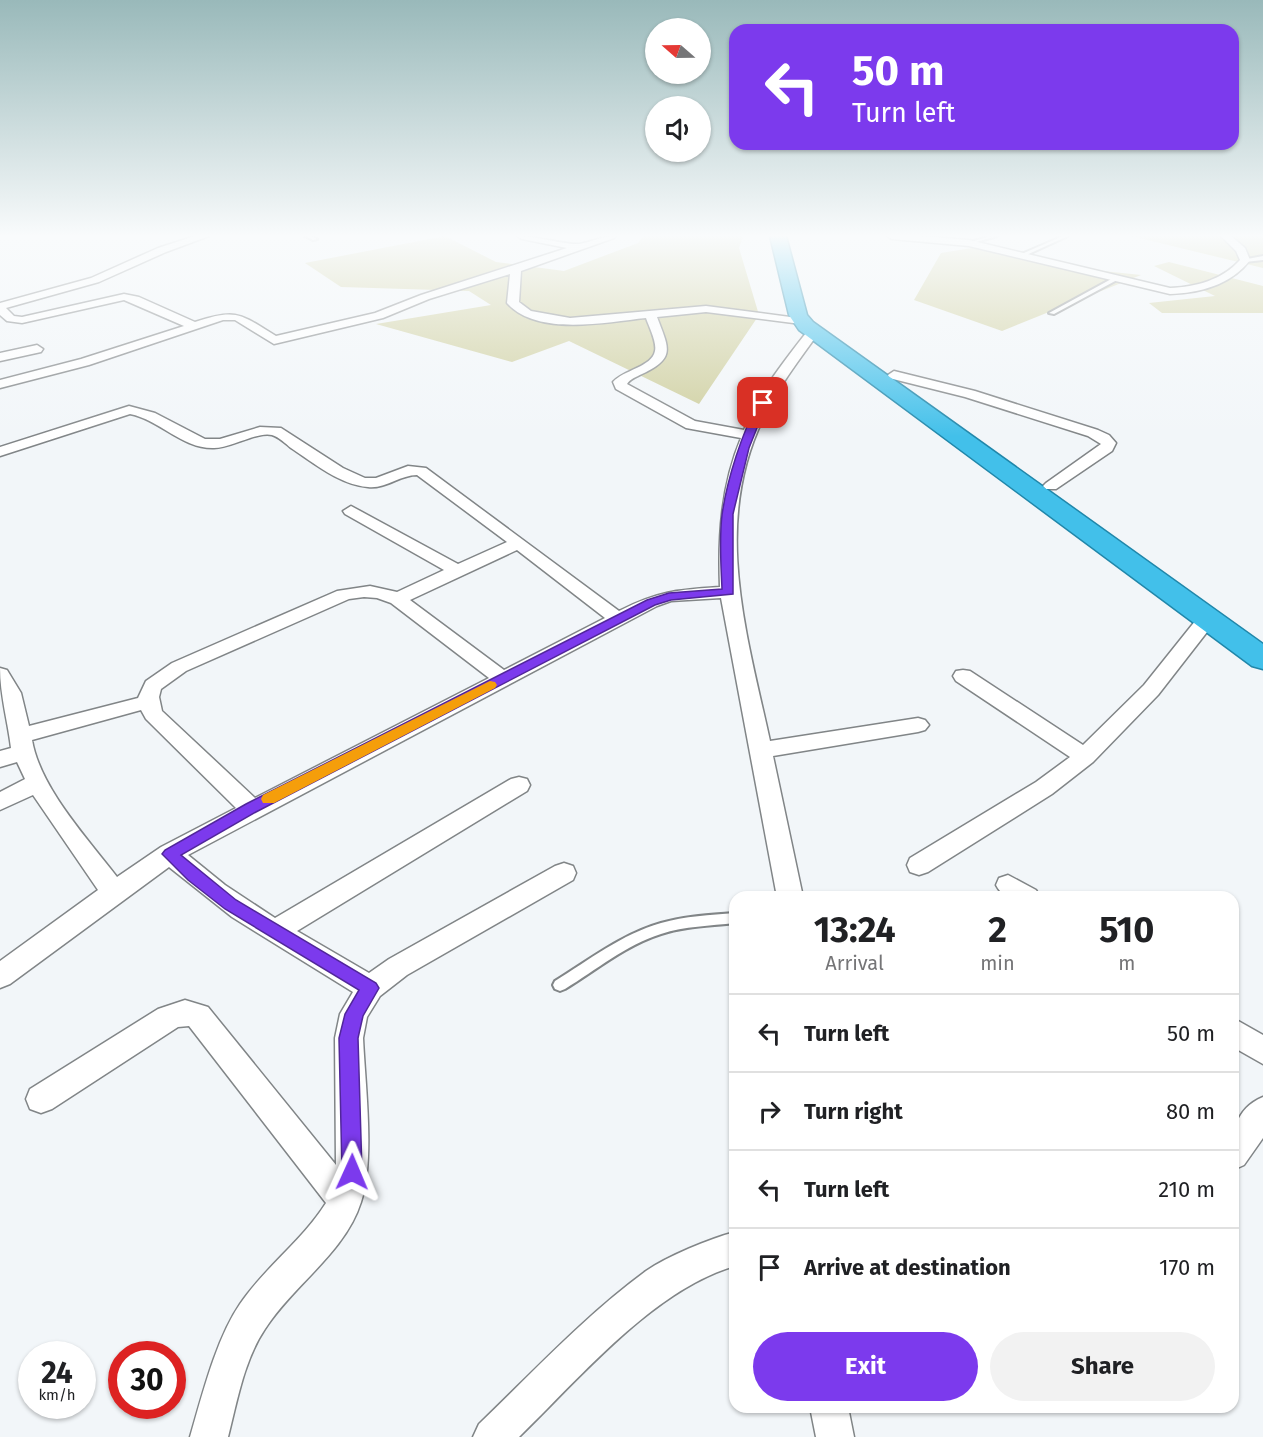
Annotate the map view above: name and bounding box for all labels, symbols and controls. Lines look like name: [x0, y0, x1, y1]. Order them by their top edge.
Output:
north arrow: [645, 18, 711, 84]
map controls: [645, 18, 711, 162]
text: 50 m: [852, 46, 945, 96]
icon: left: [753, 48, 831, 126]
button: sound: [645, 96, 711, 162]
text: Turn left: [852, 97, 955, 129]
pin: [737, 377, 788, 428]
icon: arrive: [746, 386, 779, 419]
text: 13:24: [814, 908, 896, 952]
text: 2: [988, 908, 1007, 952]
text: 510: [1099, 908, 1154, 952]
text: Arrival: [825, 951, 884, 975]
text: min: [980, 951, 1015, 975]
text: m: [1118, 951, 1135, 975]
icon: left: [753, 1017, 786, 1050]
text: Turn left: [804, 1020, 889, 1047]
text: 50 m: [1167, 1020, 1215, 1047]
icon: right: [753, 1095, 786, 1128]
text: Turn right: [804, 1098, 903, 1125]
text: 80 m: [1166, 1098, 1215, 1125]
position arrow: [320, 1140, 384, 1204]
icon: left: [753, 1173, 786, 1206]
text: Turn left: [804, 1176, 889, 1203]
text: 210 m: [1158, 1176, 1215, 1203]
icon: arrive: [753, 1251, 786, 1284]
text: Arrive at destination: [804, 1254, 1011, 1281]
text: 170 m: [1159, 1254, 1215, 1281]
button: Exit: [753, 1332, 978, 1401]
button: Share: [990, 1332, 1215, 1401]
speed limit sign: 30: [108, 1341, 186, 1419]
text: 24: [41, 1355, 73, 1391]
text: km/h: [38, 1386, 76, 1404]

